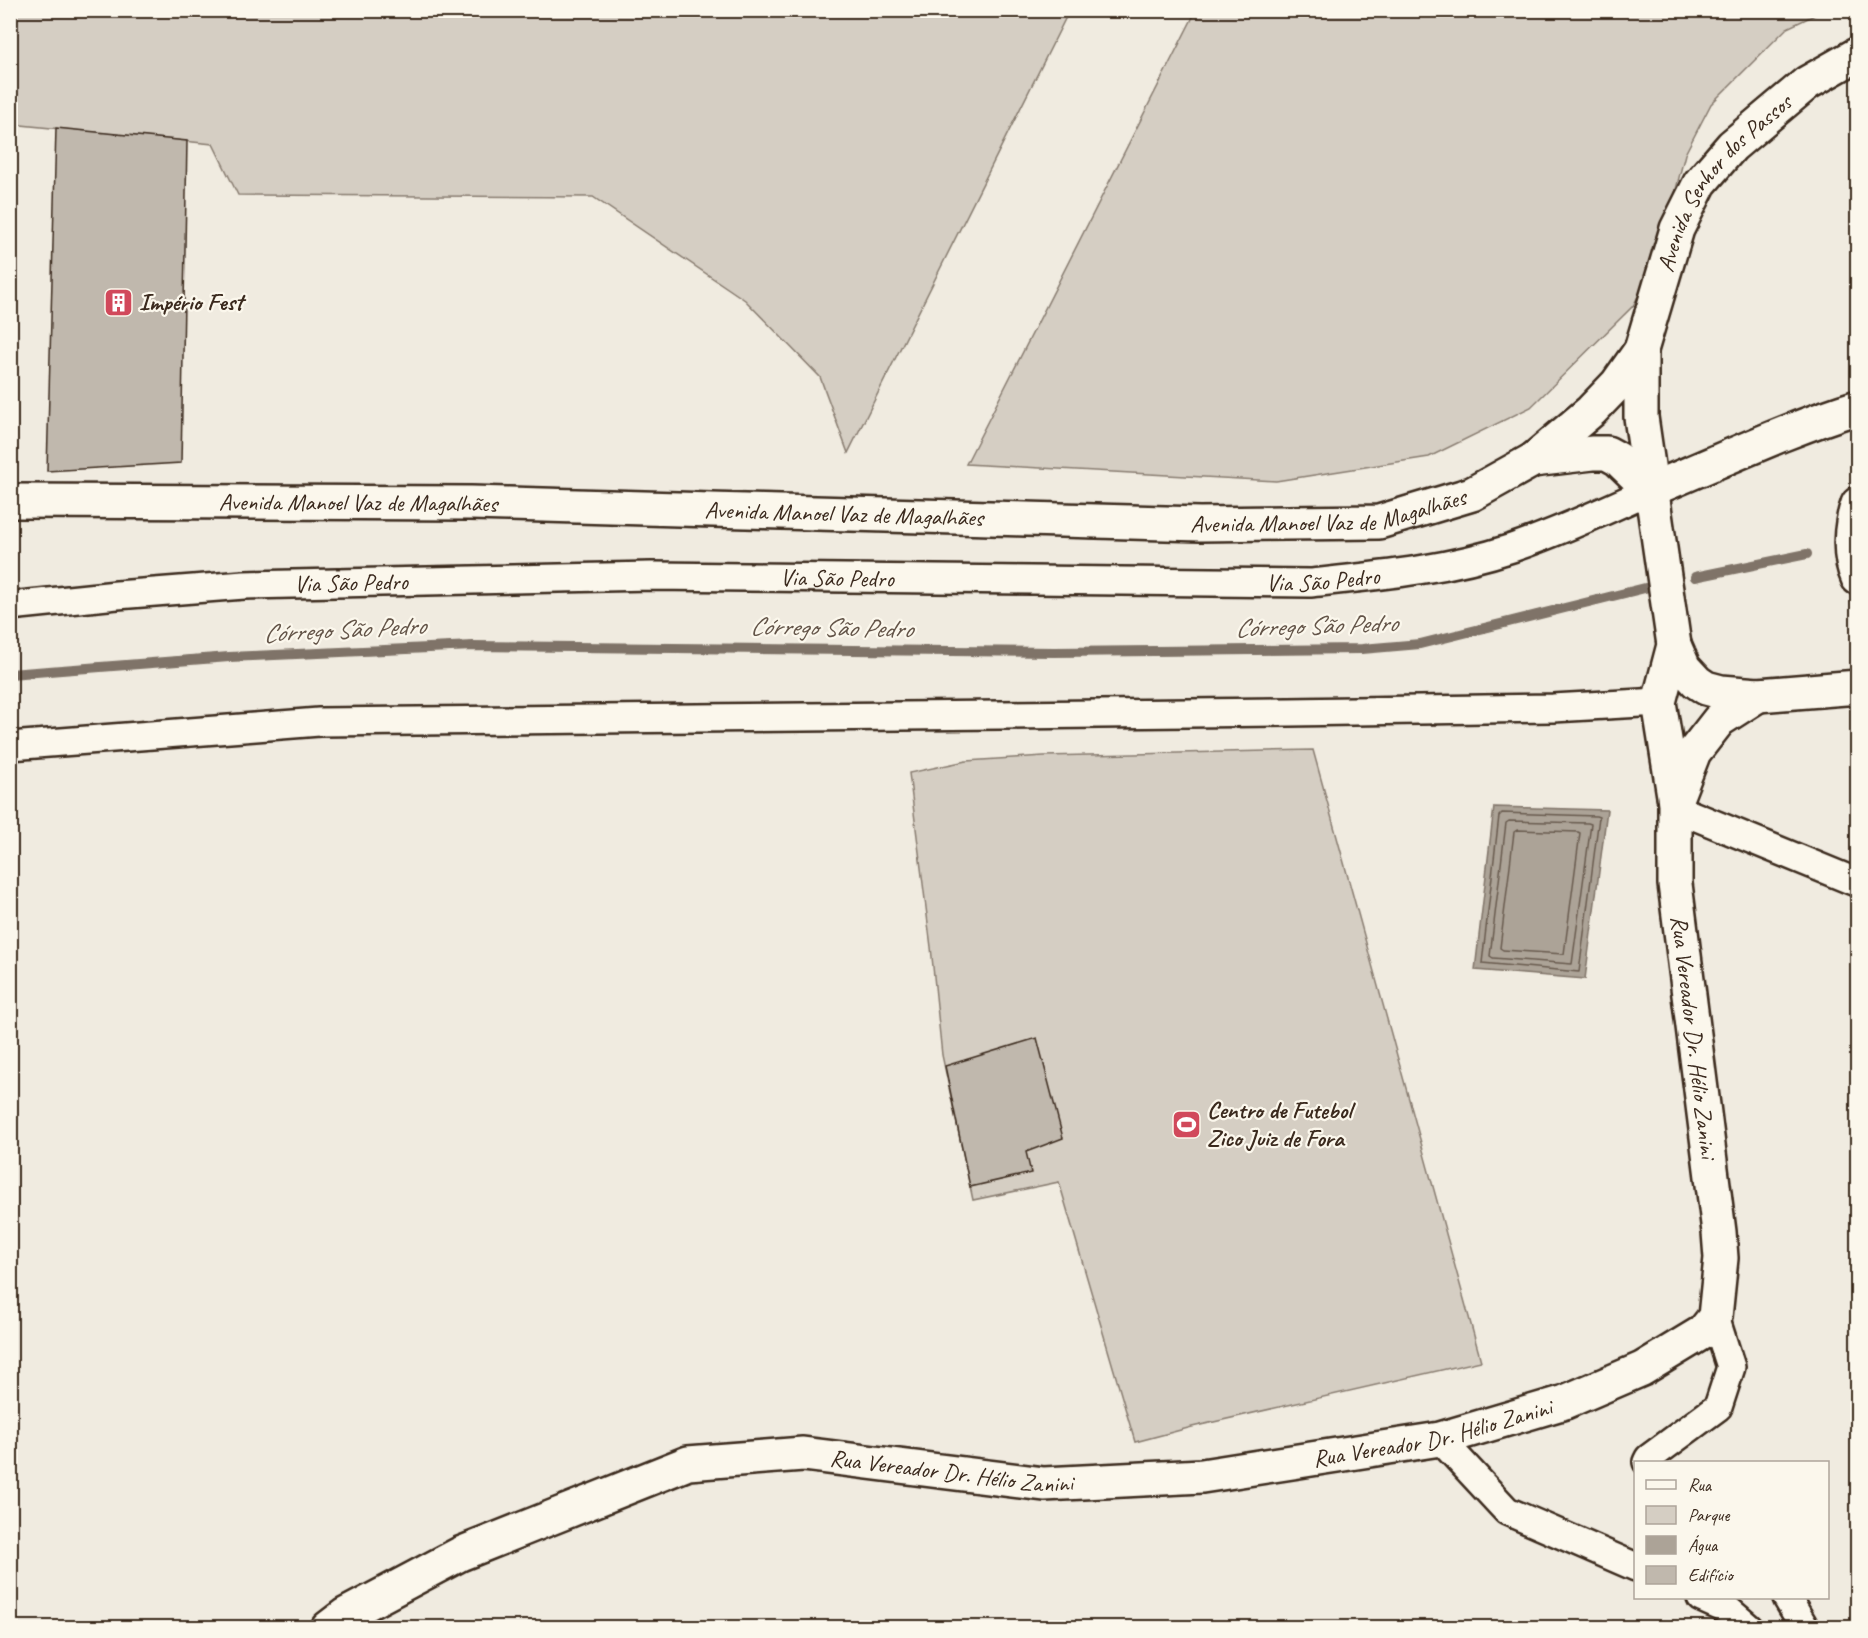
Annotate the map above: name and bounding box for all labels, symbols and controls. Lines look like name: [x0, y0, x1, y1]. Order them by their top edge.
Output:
street label: Avenida Senhor dos Passos: [1650, 86, 1799, 275]
building icon: Império Fest: [102, 286, 134, 318]
place label: Império Fest: [139, 287, 247, 317]
street label: Avenida Manoel Vaz de Magalhães: [1190, 481, 1472, 539]
street label: Avenida Manoel Vaz de Magalhães: [219, 487, 500, 519]
street label: Avenida Manoel Vaz de Magalhães: [704, 495, 986, 533]
street label: Via São Pedro: [1266, 560, 1383, 598]
street label: Via São Pedro: [780, 562, 895, 594]
street label: Via São Pedro: [294, 566, 410, 599]
water label: Córrego São Pedro: [1234, 606, 1401, 645]
water label: Córrego São Pedro: [262, 609, 430, 650]
water label: Córrego São Pedro: [750, 610, 916, 645]
street label: Rua Vereador Dr. Hélio Zanini: [1664, 914, 1724, 1162]
place label: Centro de Futebol Zico Juiz de Fora: [1207, 1095, 1356, 1153]
sports icon: Centro de Futebol Zico Juiz de Fora: [1170, 1108, 1202, 1140]
street label: Rua Vereador Dr. Hélio Zanini: [1311, 1391, 1558, 1474]
street label: Rua Vereador Dr. Hélio Zanini: [828, 1443, 1076, 1499]
legend: [1634, 1461, 1829, 1599]
text: Rua: [1688, 1474, 1713, 1496]
text: Parque: [1688, 1504, 1730, 1526]
text: Água: [1688, 1534, 1719, 1556]
text: Edifício: [1688, 1564, 1734, 1586]

